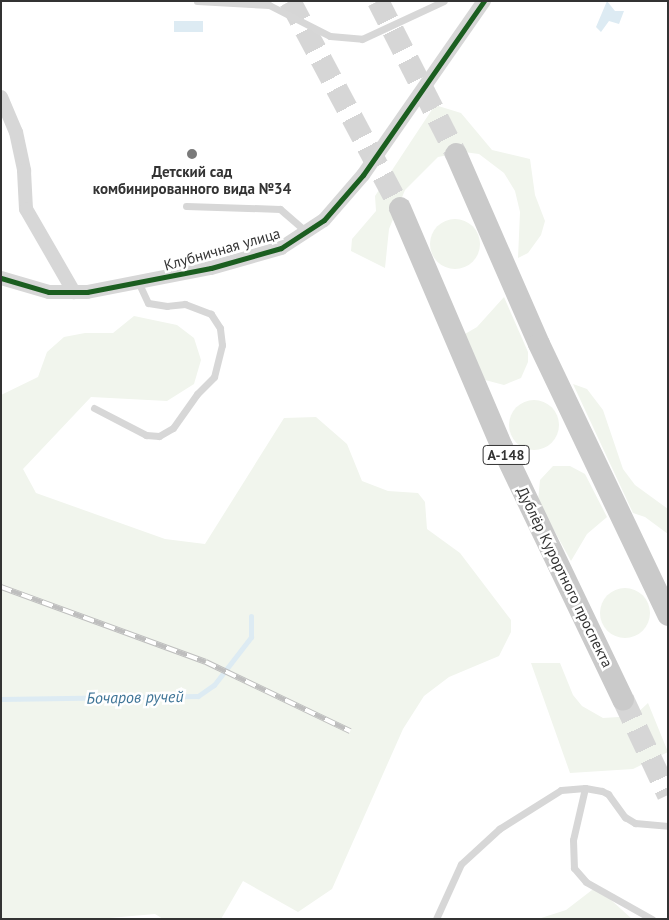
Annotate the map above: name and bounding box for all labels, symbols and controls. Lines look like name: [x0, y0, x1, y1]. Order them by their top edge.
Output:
marker: Детский сад комбинированного вида №34: [186, 148, 198, 160]
place label: Детский сад комбинированного вида №34: [93, 162, 291, 197]
street label: Клубничная улица: [162, 224, 282, 274]
road number: А-148: [482, 444, 530, 466]
street label: Дублёр Курортного проспекта: [513, 484, 617, 670]
water label: Бочаров ручей: [86, 687, 184, 707]

